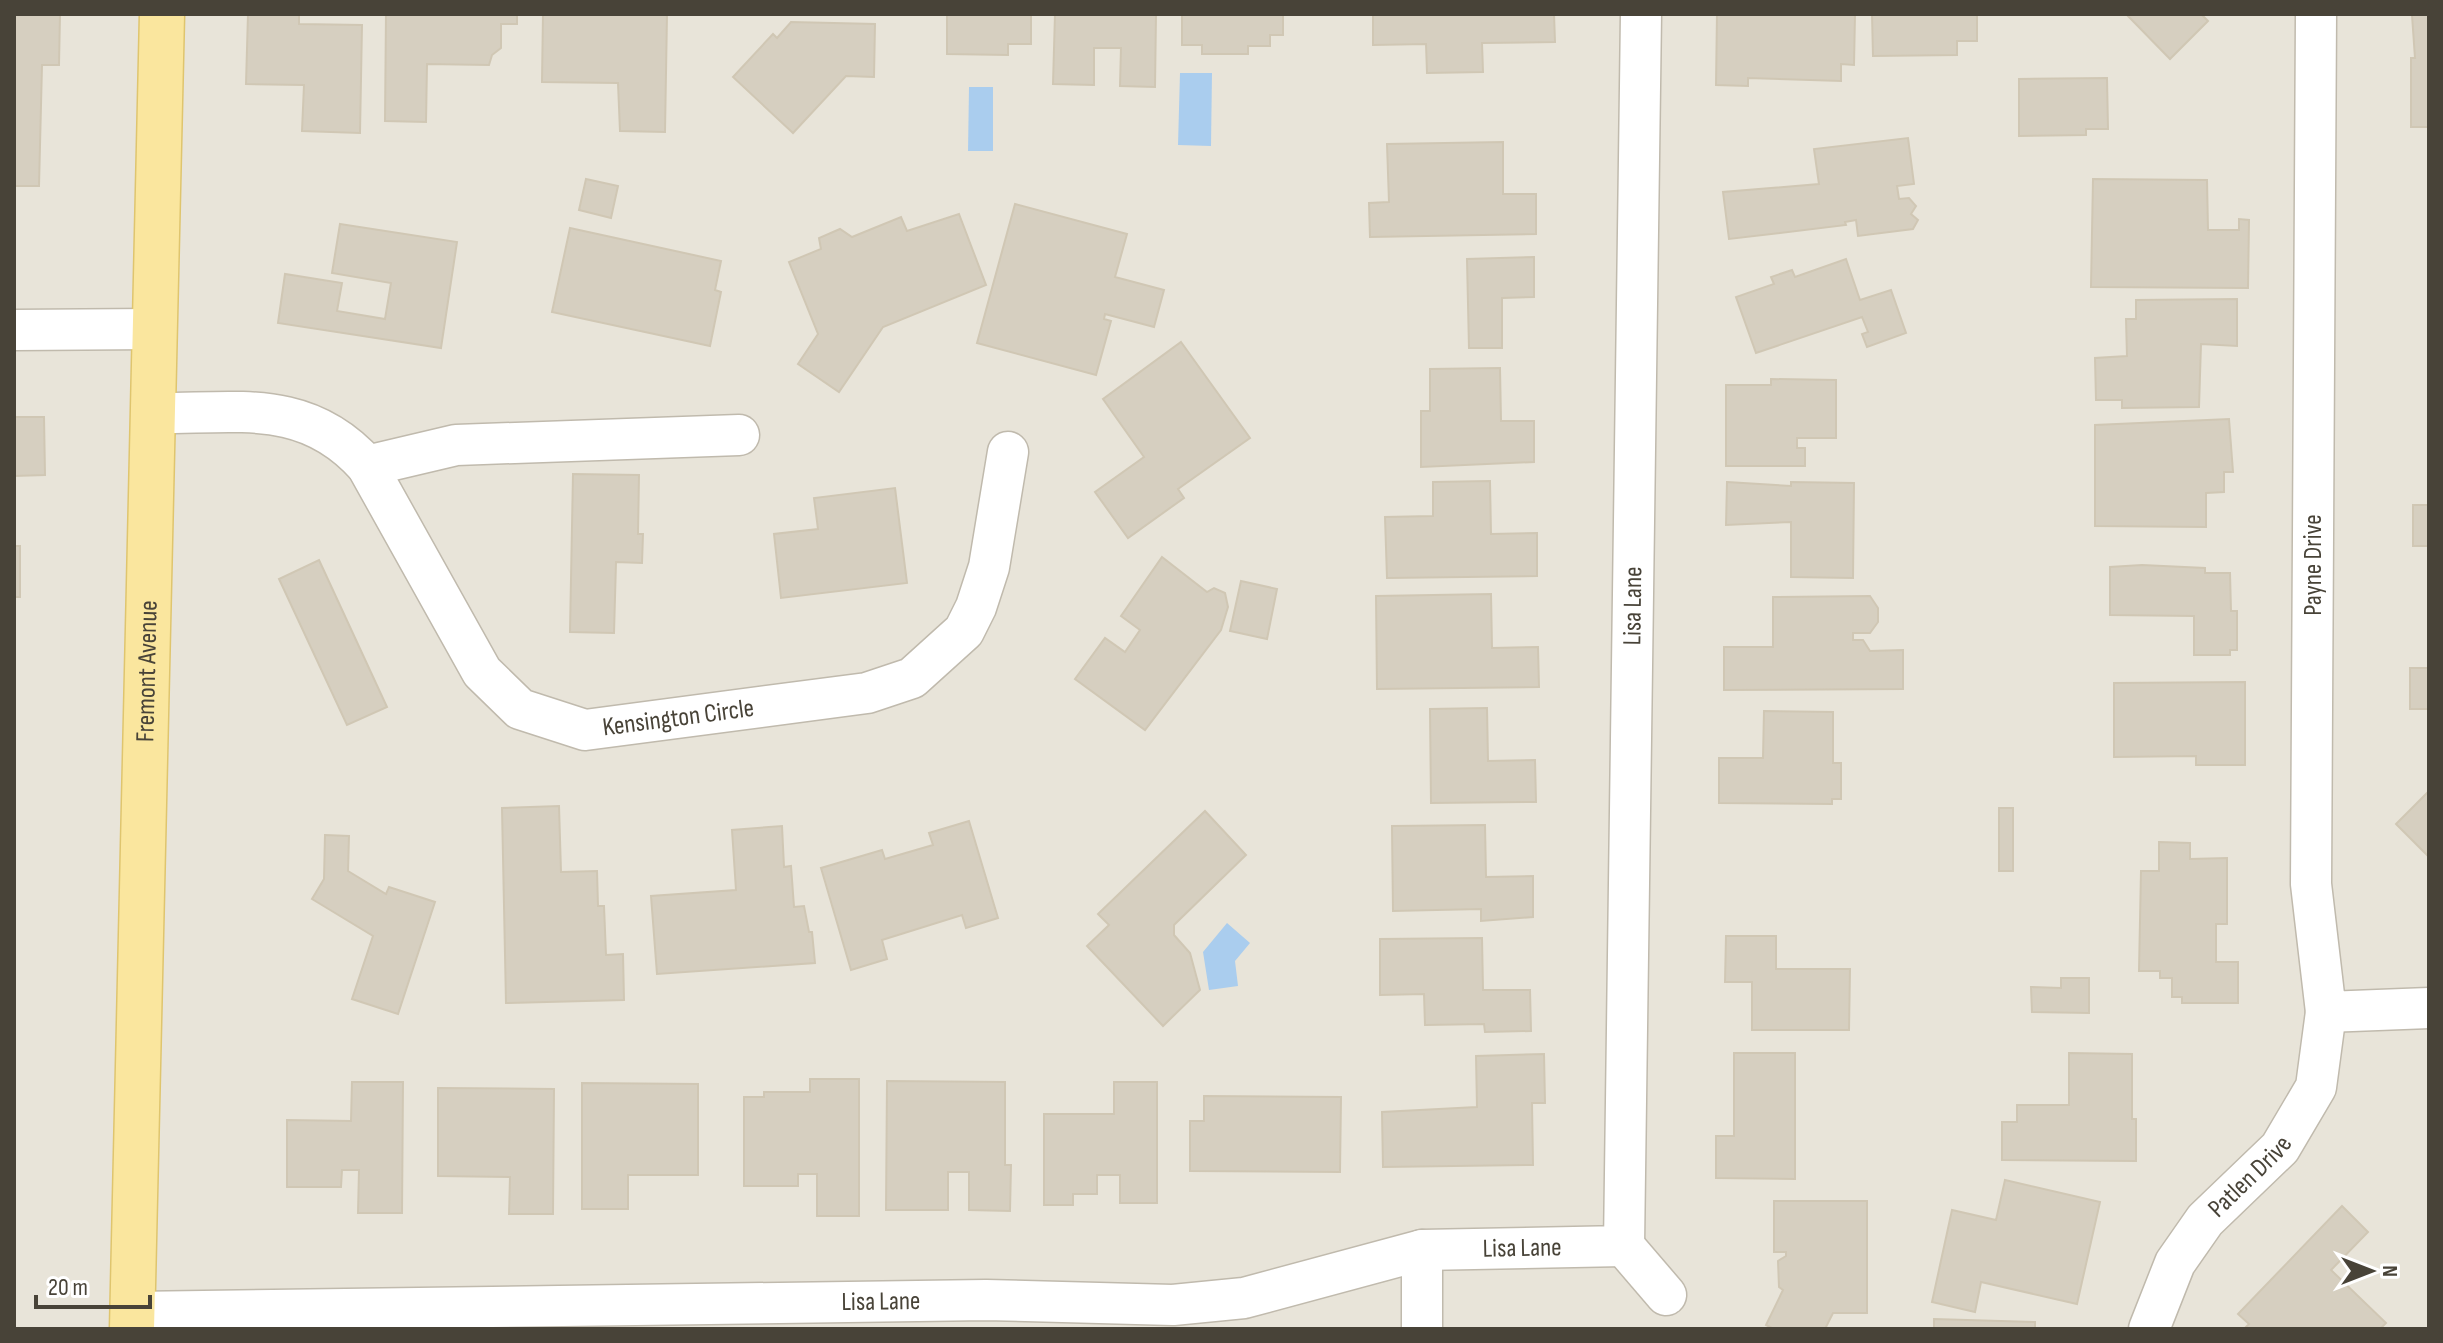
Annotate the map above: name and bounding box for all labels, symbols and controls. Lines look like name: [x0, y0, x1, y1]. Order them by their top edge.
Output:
street label: Payne Drive: [2298, 514, 2329, 616]
street label: Lisa Lane: [1617, 566, 1649, 646]
street label: Fremont Avenue: [130, 600, 164, 742]
street label: Kensington Circle: [601, 692, 756, 743]
street label: Patlen Drive: [2202, 1131, 2299, 1224]
north arrow: [2331, 1231, 2411, 1311]
street label: Lisa Lane: [1482, 1232, 1562, 1264]
scale bar: [36, 1259, 150, 1309]
text: N: [2376, 1265, 2403, 1277]
text: 20 m: [48, 1273, 88, 1302]
street label: Lisa Lane: [841, 1285, 921, 1318]

